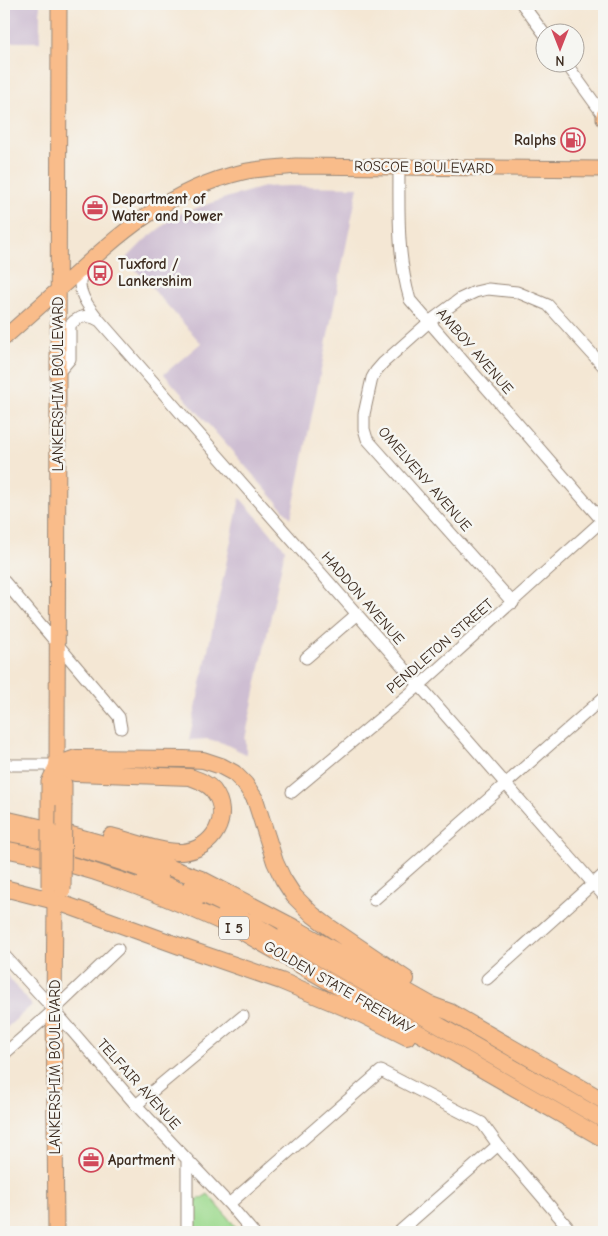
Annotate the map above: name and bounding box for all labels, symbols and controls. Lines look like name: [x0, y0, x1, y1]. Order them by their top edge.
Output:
north arrow: [536, 22, 586, 72]
text: N: [555, 52, 565, 69]
fuel station icon: Ralphs: [560, 127, 586, 153]
place label: Ralphs: [514, 131, 556, 149]
street label: ROSCOE BOULEVARD: [354, 157, 494, 177]
place label: Department of Water and Power: [112, 190, 223, 225]
office icon: Department of Water and Power: [82, 195, 108, 221]
place label: Tuxford / Lankershim: [118, 255, 192, 290]
bus stop icon: Tuxford / Lankershim: [87, 260, 113, 286]
street label: LANKERSHIM BOULEVARD: [49, 296, 67, 472]
street label: AMBOY AVENUE: [433, 304, 517, 398]
street label: OMELVENY AVENUE: [375, 423, 475, 535]
street label: HADDON AVENUE: [318, 548, 408, 648]
street label: PENDLETON STREET: [383, 595, 497, 697]
road number: I 5: [219, 916, 249, 940]
street label: GOLDEN STATE FREEWAY: [261, 937, 417, 1037]
street label: LANKERSHIM BOULEVARD: [46, 979, 64, 1155]
street label: TELFAIR AVENUE: [94, 1035, 184, 1133]
office icon: Apartment: [78, 1147, 104, 1173]
place label: Apartment: [108, 1151, 176, 1169]

